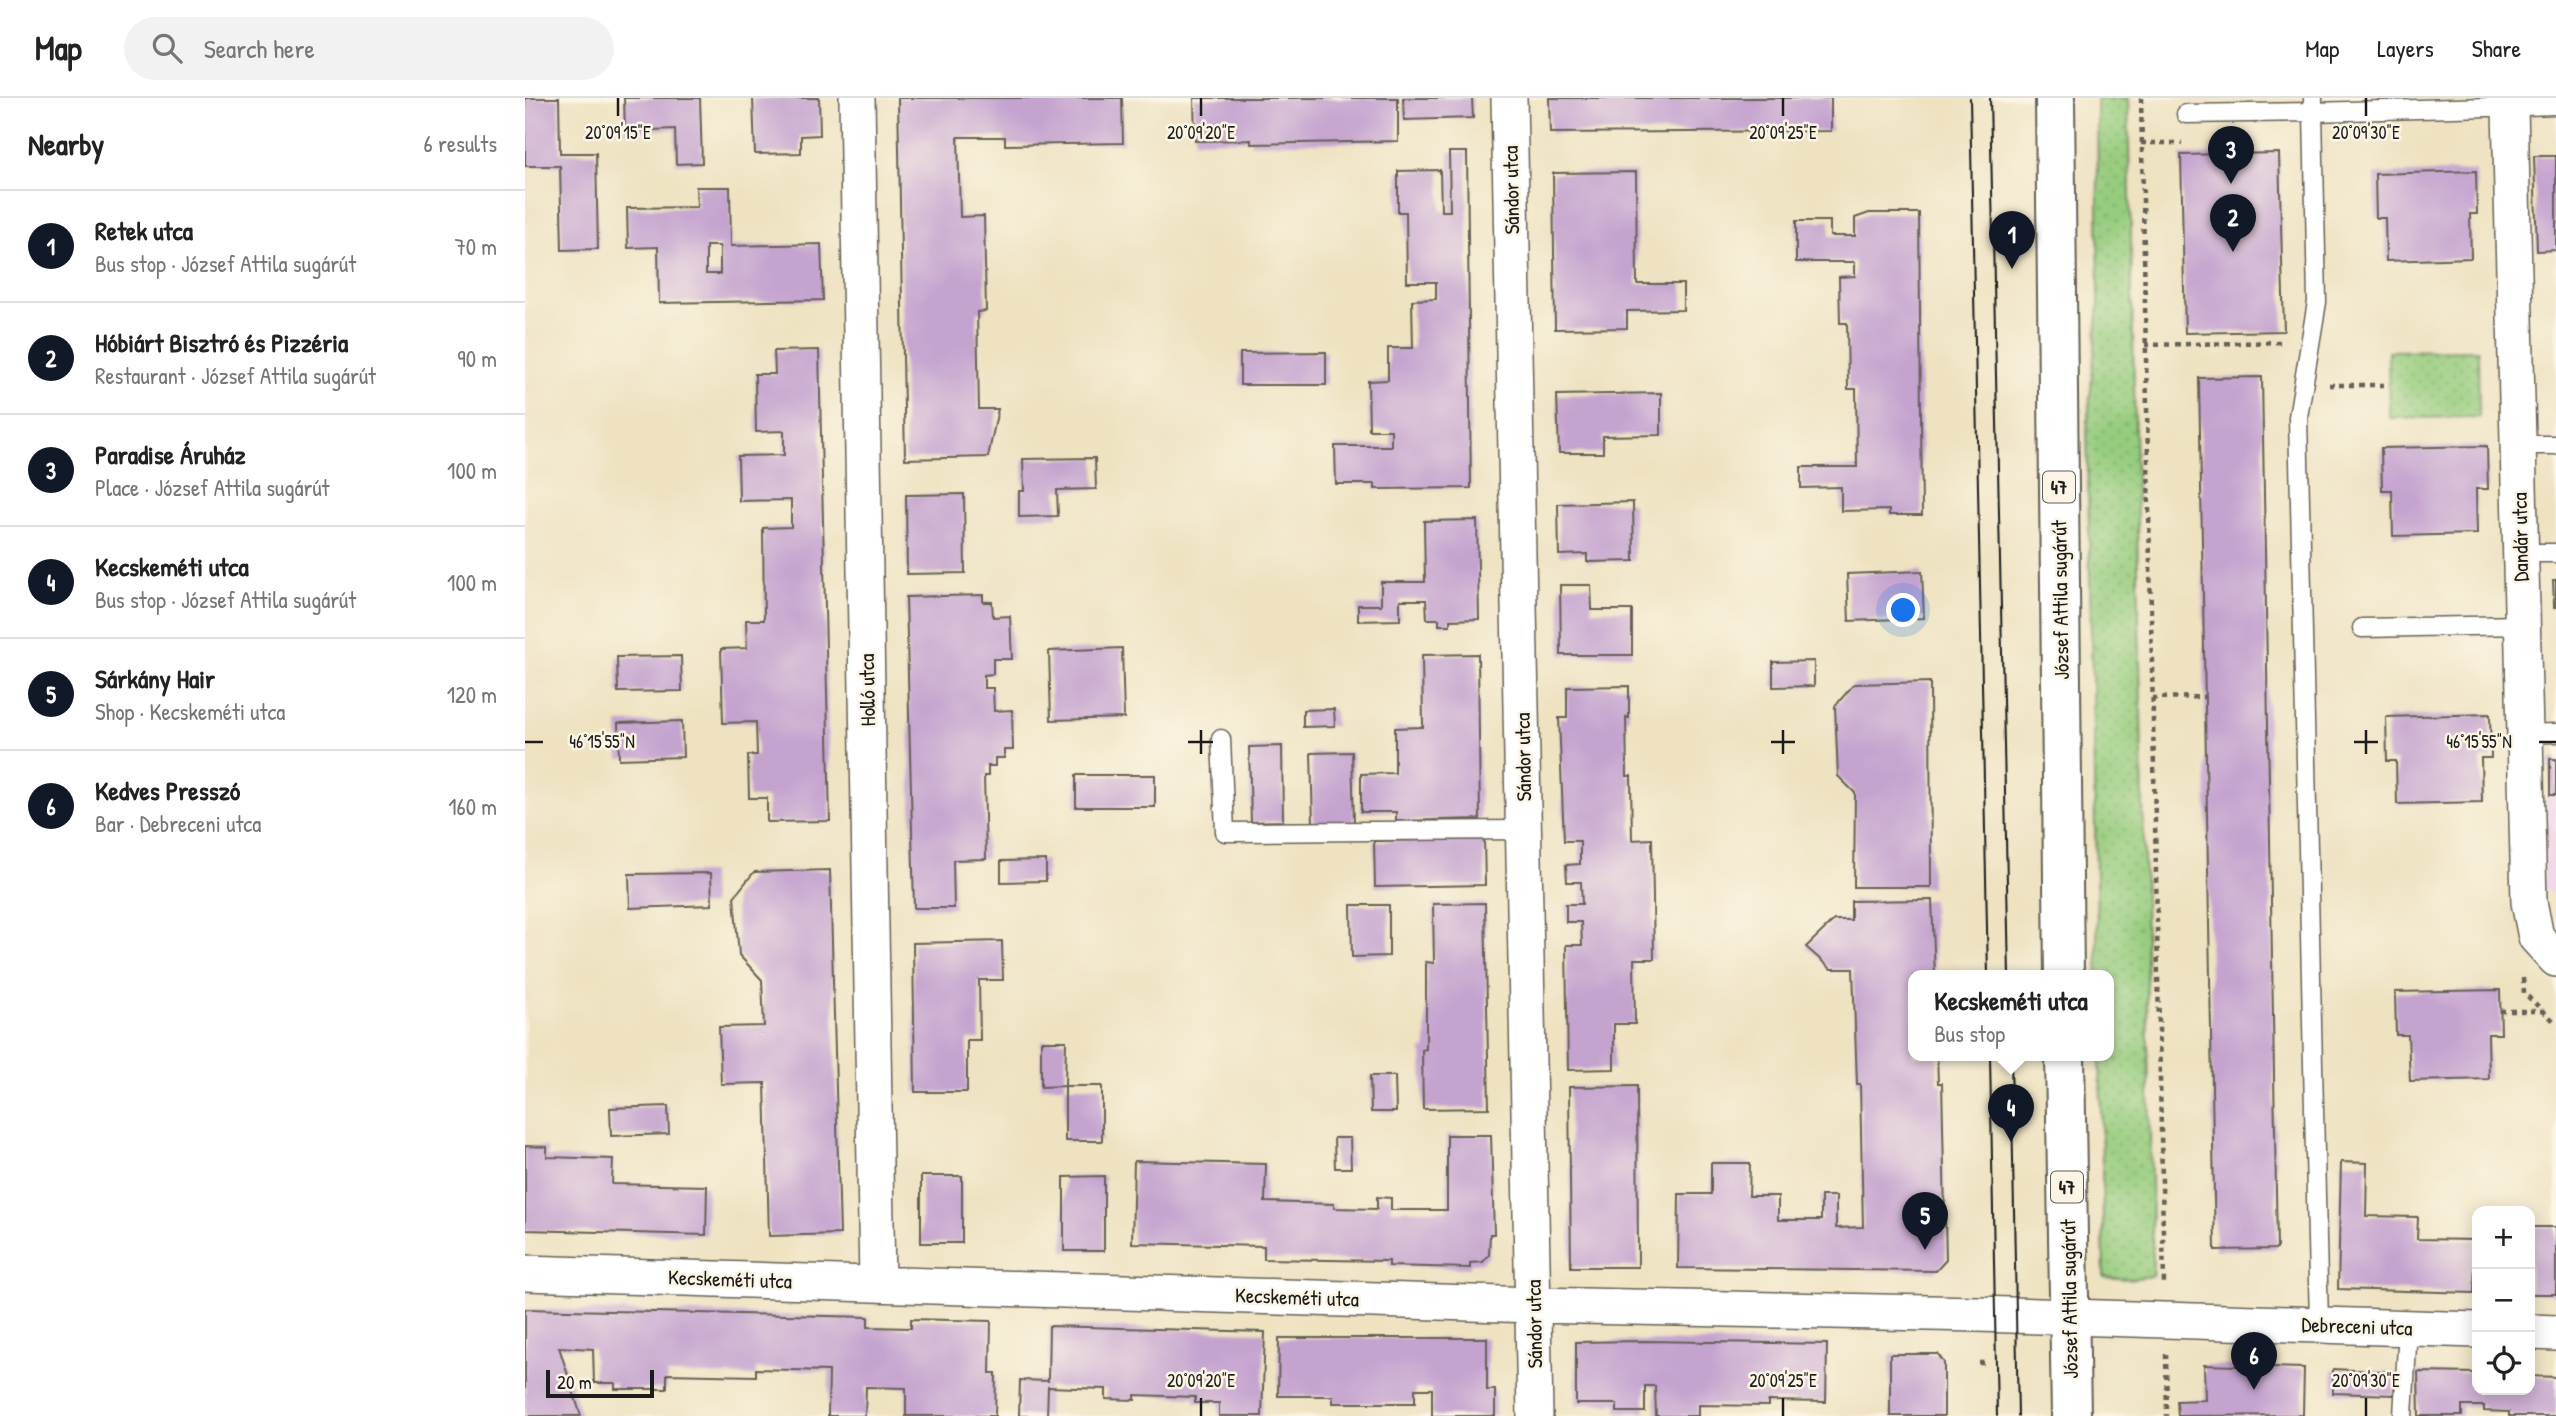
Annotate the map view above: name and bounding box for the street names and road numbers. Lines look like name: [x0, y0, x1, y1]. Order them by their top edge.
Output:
street label: Sándor utca: [1496, 145, 1526, 235]
road number: 47: [2043, 472, 2075, 502]
street label: Dandár utca: [2505, 492, 2535, 582]
street label: József Attila sugárút: [2044, 519, 2076, 680]
street label: Holló utca: [852, 653, 882, 727]
street label: Sándor utca: [1508, 712, 1538, 802]
road number: 47: [2051, 1172, 2083, 1203]
street label: József Attila sugárút: [2053, 1218, 2085, 1379]
street label: Kecskeméti utca: [668, 1262, 792, 1296]
street label: Sándor utca: [1519, 1279, 1549, 1369]
street label: Kecskeméti utca: [1235, 1280, 1359, 1314]
street label: Debreceni utca: [2301, 1310, 2413, 1342]

